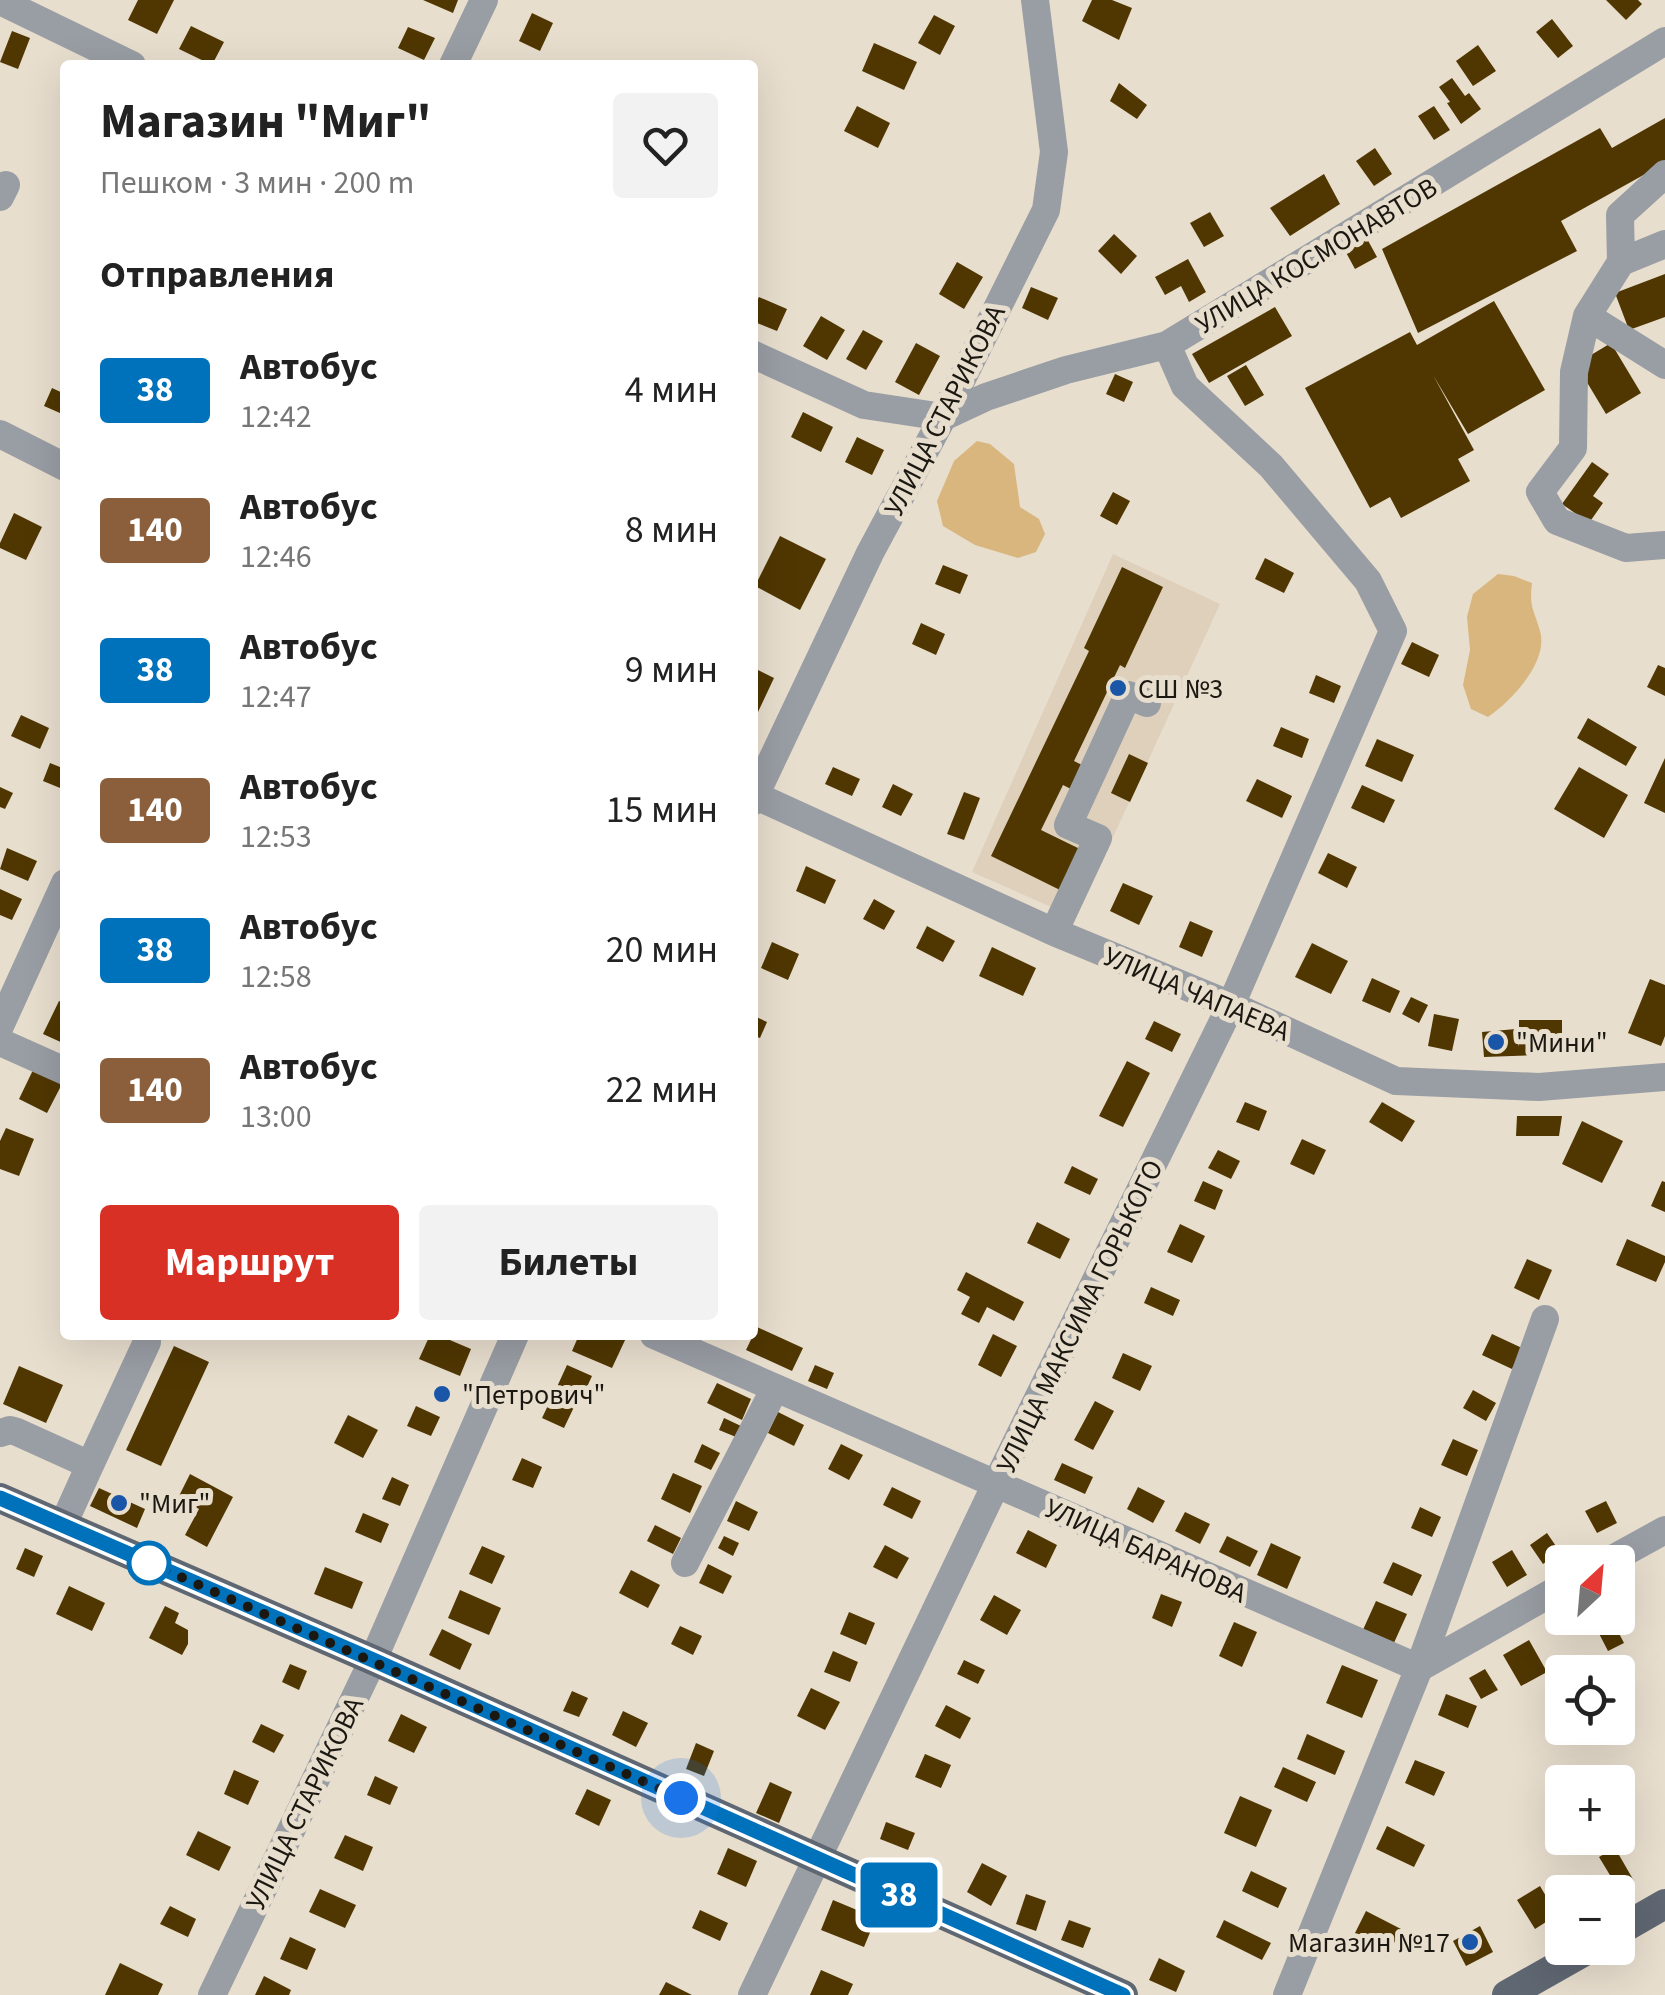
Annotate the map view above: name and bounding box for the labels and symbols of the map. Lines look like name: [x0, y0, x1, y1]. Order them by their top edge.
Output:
street label: УЛИЦА КОСМОНАВТОВ: [1188, 168, 1445, 344]
street label: УЛИЦА СТАРИКОВА: [874, 297, 1016, 523]
place label: СШ №3: [1138, 669, 1223, 709]
marker: СШ №3: [1107, 677, 1129, 699]
street label: УЛИЦА ЧАПАЕВА: [1097, 937, 1297, 1052]
place label: "Мини": [1516, 1023, 1608, 1063]
marker: "Мини": [1485, 1031, 1507, 1053]
street label: УЛИЦА МАКСИМА ГОРЬКОГО: [986, 1153, 1173, 1480]
place label: "Петрович": [462, 1375, 606, 1415]
marker: "Петрович": [431, 1383, 453, 1405]
place label: "Миг": [139, 1484, 211, 1524]
street label: УЛИЦА БАРАНОВА: [1038, 1488, 1254, 1614]
marker: "Миг": [108, 1492, 130, 1514]
unlabelled marker: [128, 1542, 170, 1584]
north arrow: [1545, 1545, 1635, 1635]
street label: УЛИЦА СТАРИКОВА: [236, 1689, 374, 1917]
your location: [656, 1773, 706, 1823]
line badge: 38: [854, 1862, 944, 1928]
place label: Магазин №17: [1288, 1923, 1450, 1963]
marker: Магазин №17: [1459, 1931, 1481, 1953]

